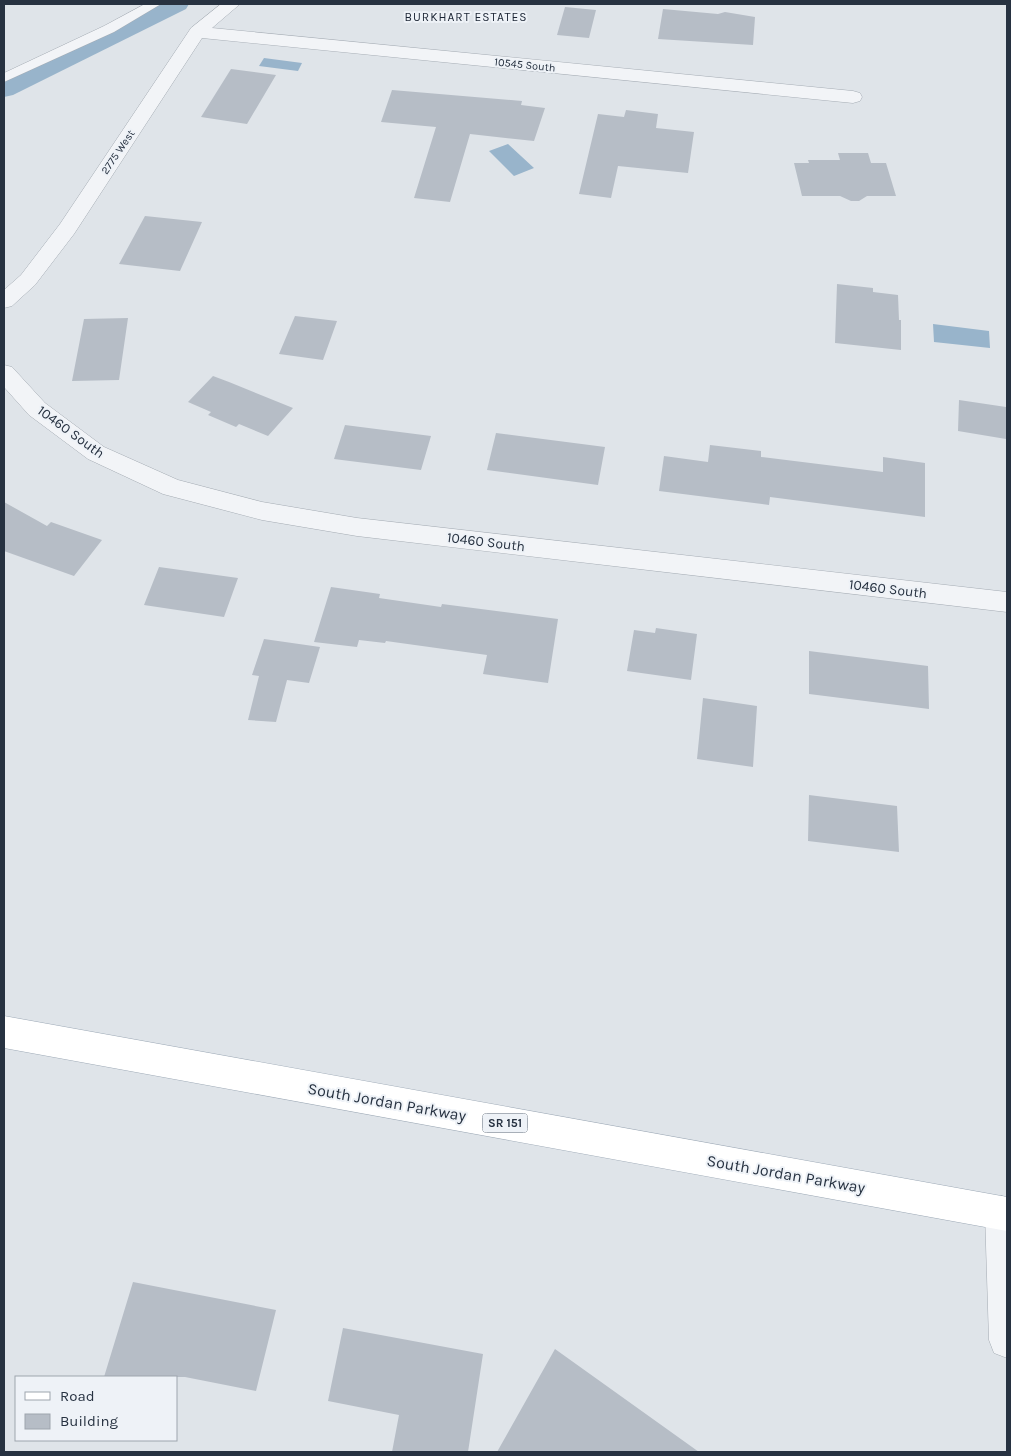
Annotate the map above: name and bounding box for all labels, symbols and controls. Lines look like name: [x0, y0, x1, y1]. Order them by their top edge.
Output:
district label: BURKHART ESTATES: [405, 10, 527, 24]
street label: 10545 South: [494, 55, 556, 75]
street label: 2775 West: [98, 127, 138, 177]
street label: 10460 South: [34, 402, 108, 462]
street label: 10460 South: [446, 529, 526, 555]
street label: 10460 South: [848, 576, 928, 602]
street label: South Jordan Parkway: [306, 1079, 468, 1125]
road number: SR 151: [482, 1114, 528, 1132]
street label: South Jordan Parkway: [705, 1151, 867, 1197]
legend: [15, 1376, 178, 1441]
text: Road: [60, 1387, 95, 1405]
text: Building: [60, 1412, 118, 1430]

